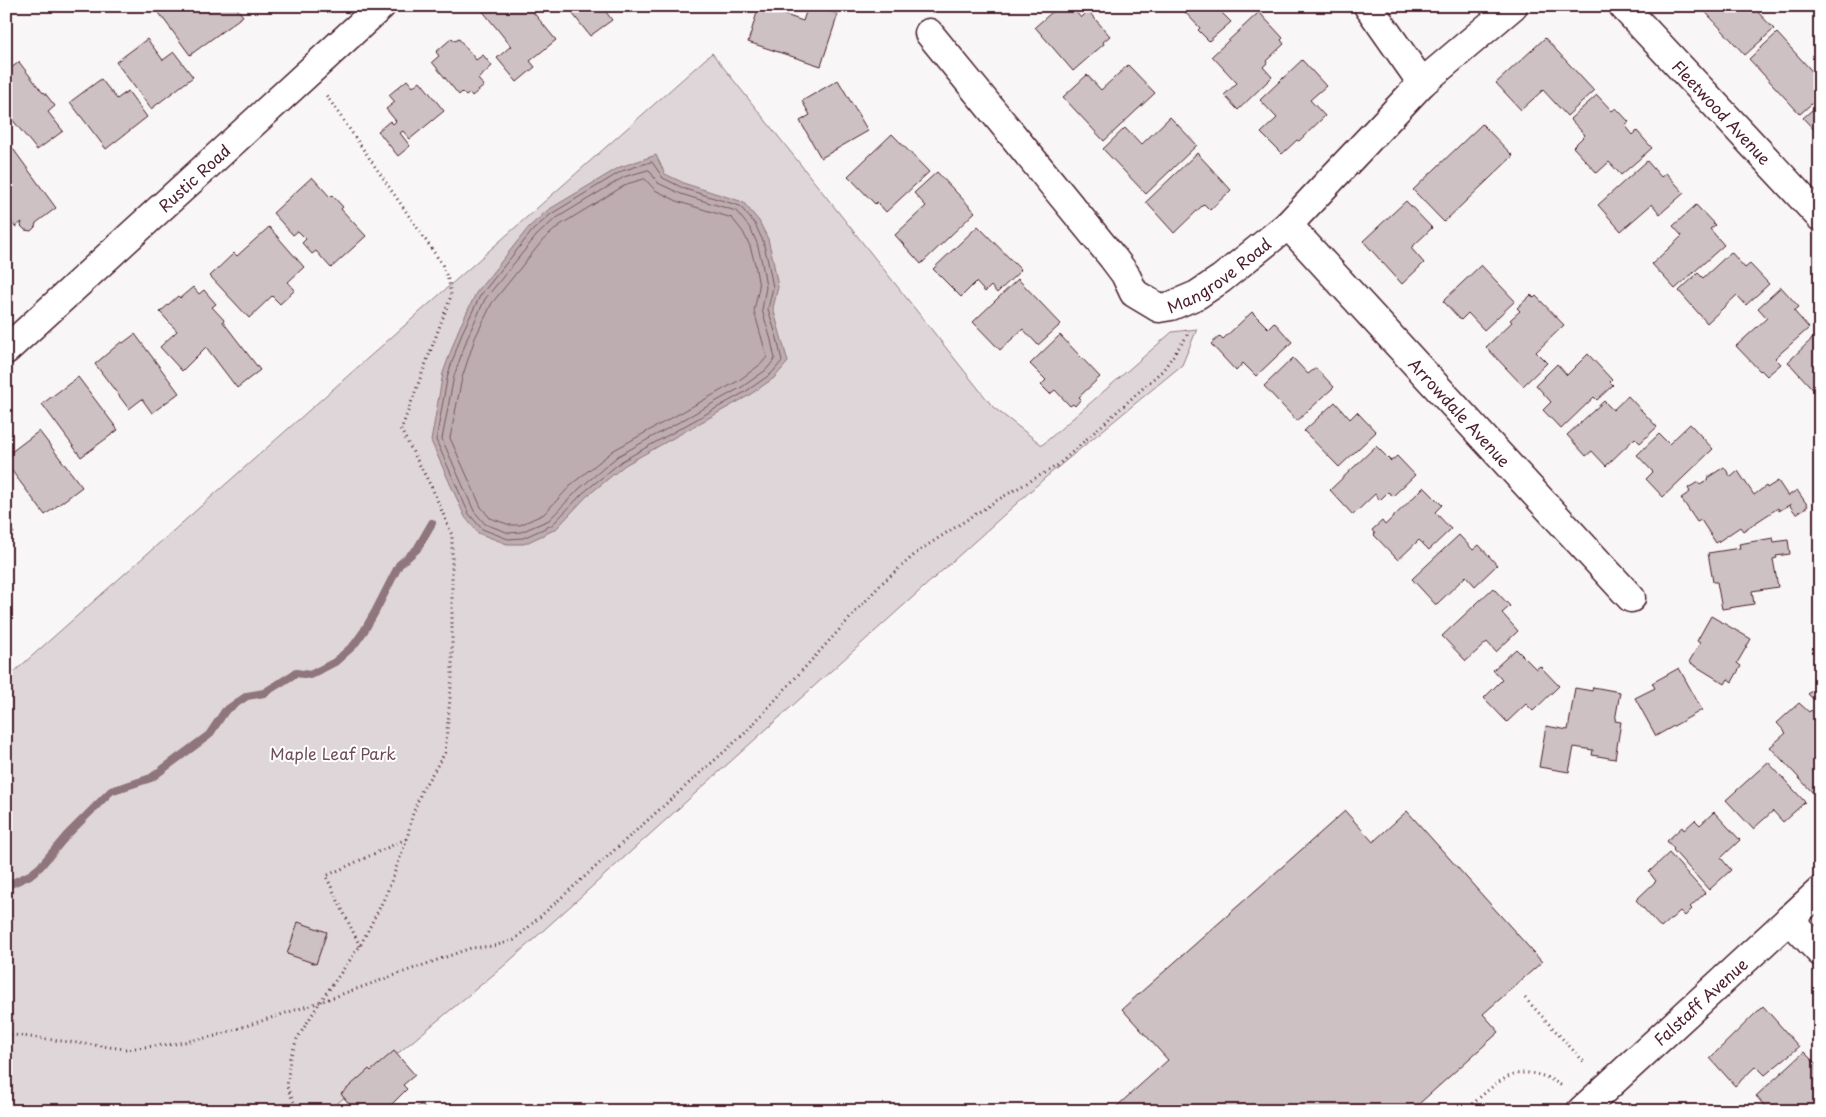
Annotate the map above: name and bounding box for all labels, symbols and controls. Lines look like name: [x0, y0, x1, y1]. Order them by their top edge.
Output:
street label: Fleetwood Avenue: [1667, 54, 1777, 170]
street label: Rustic Road: [152, 138, 235, 217]
street label: Mangrove Road: [1163, 232, 1276, 319]
street label: Arrowdale Avenue: [1404, 352, 1517, 472]
park label: Maple Leaf Park: [270, 741, 396, 765]
street label: Falstaff Avenue: [1648, 952, 1753, 1051]

